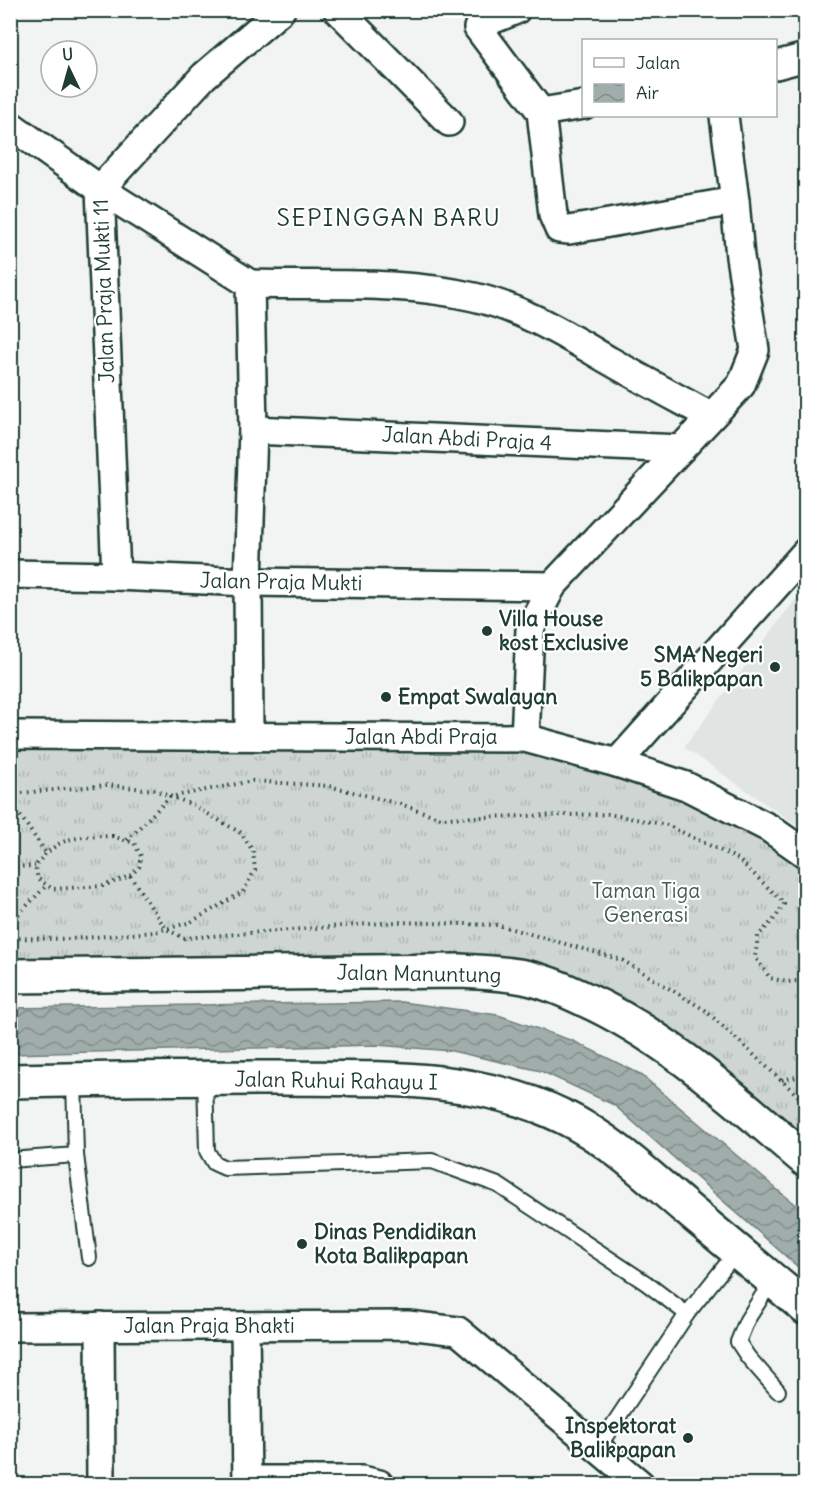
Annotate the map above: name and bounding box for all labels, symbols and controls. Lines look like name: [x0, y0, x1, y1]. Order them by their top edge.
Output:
north arrow: [39, 39, 99, 99]
legend: [582, 39, 777, 117]
text: U: [61, 44, 74, 64]
text: Jalan: [636, 51, 680, 74]
text: Air: [636, 81, 660, 104]
street label: Jalan Praja Mukti 11: [87, 198, 120, 384]
district label: SEPINGGAN BARU: [277, 202, 501, 232]
street label: Jalan Abdi Praja 4: [381, 421, 553, 456]
street label: Jalan Praja Mukti: [199, 567, 363, 596]
place label: Villa House kost Exclusive: [499, 605, 629, 656]
marker: Villa House kost Exclusive: [480, 624, 494, 638]
place label: SMA Negeri 5 Balikpapan: [640, 641, 763, 692]
marker: SMA Negeri 5 Balikpapan: [768, 660, 782, 674]
place label: Empat Swalayan: [398, 683, 557, 710]
marker: Empat Swalayan: [379, 690, 393, 704]
street label: Jalan Abdi Praja: [344, 723, 498, 750]
park label: Taman Tiga Generasi: [592, 877, 700, 928]
street label: Jalan Manuntung: [336, 959, 502, 988]
street label: Jalan Ruhui Rahayu I: [234, 1065, 438, 1096]
place label: Dinas Pendidikan Kota Balikpapan: [314, 1218, 476, 1269]
marker: Dinas Pendidikan Kota Balikpapan: [295, 1237, 309, 1251]
street label: Jalan Praja Bhakti: [123, 1312, 295, 1339]
place label: Inspektorat Balikpapan: [565, 1412, 677, 1463]
marker: Inspektorat Balikpapan: [681, 1431, 695, 1445]

